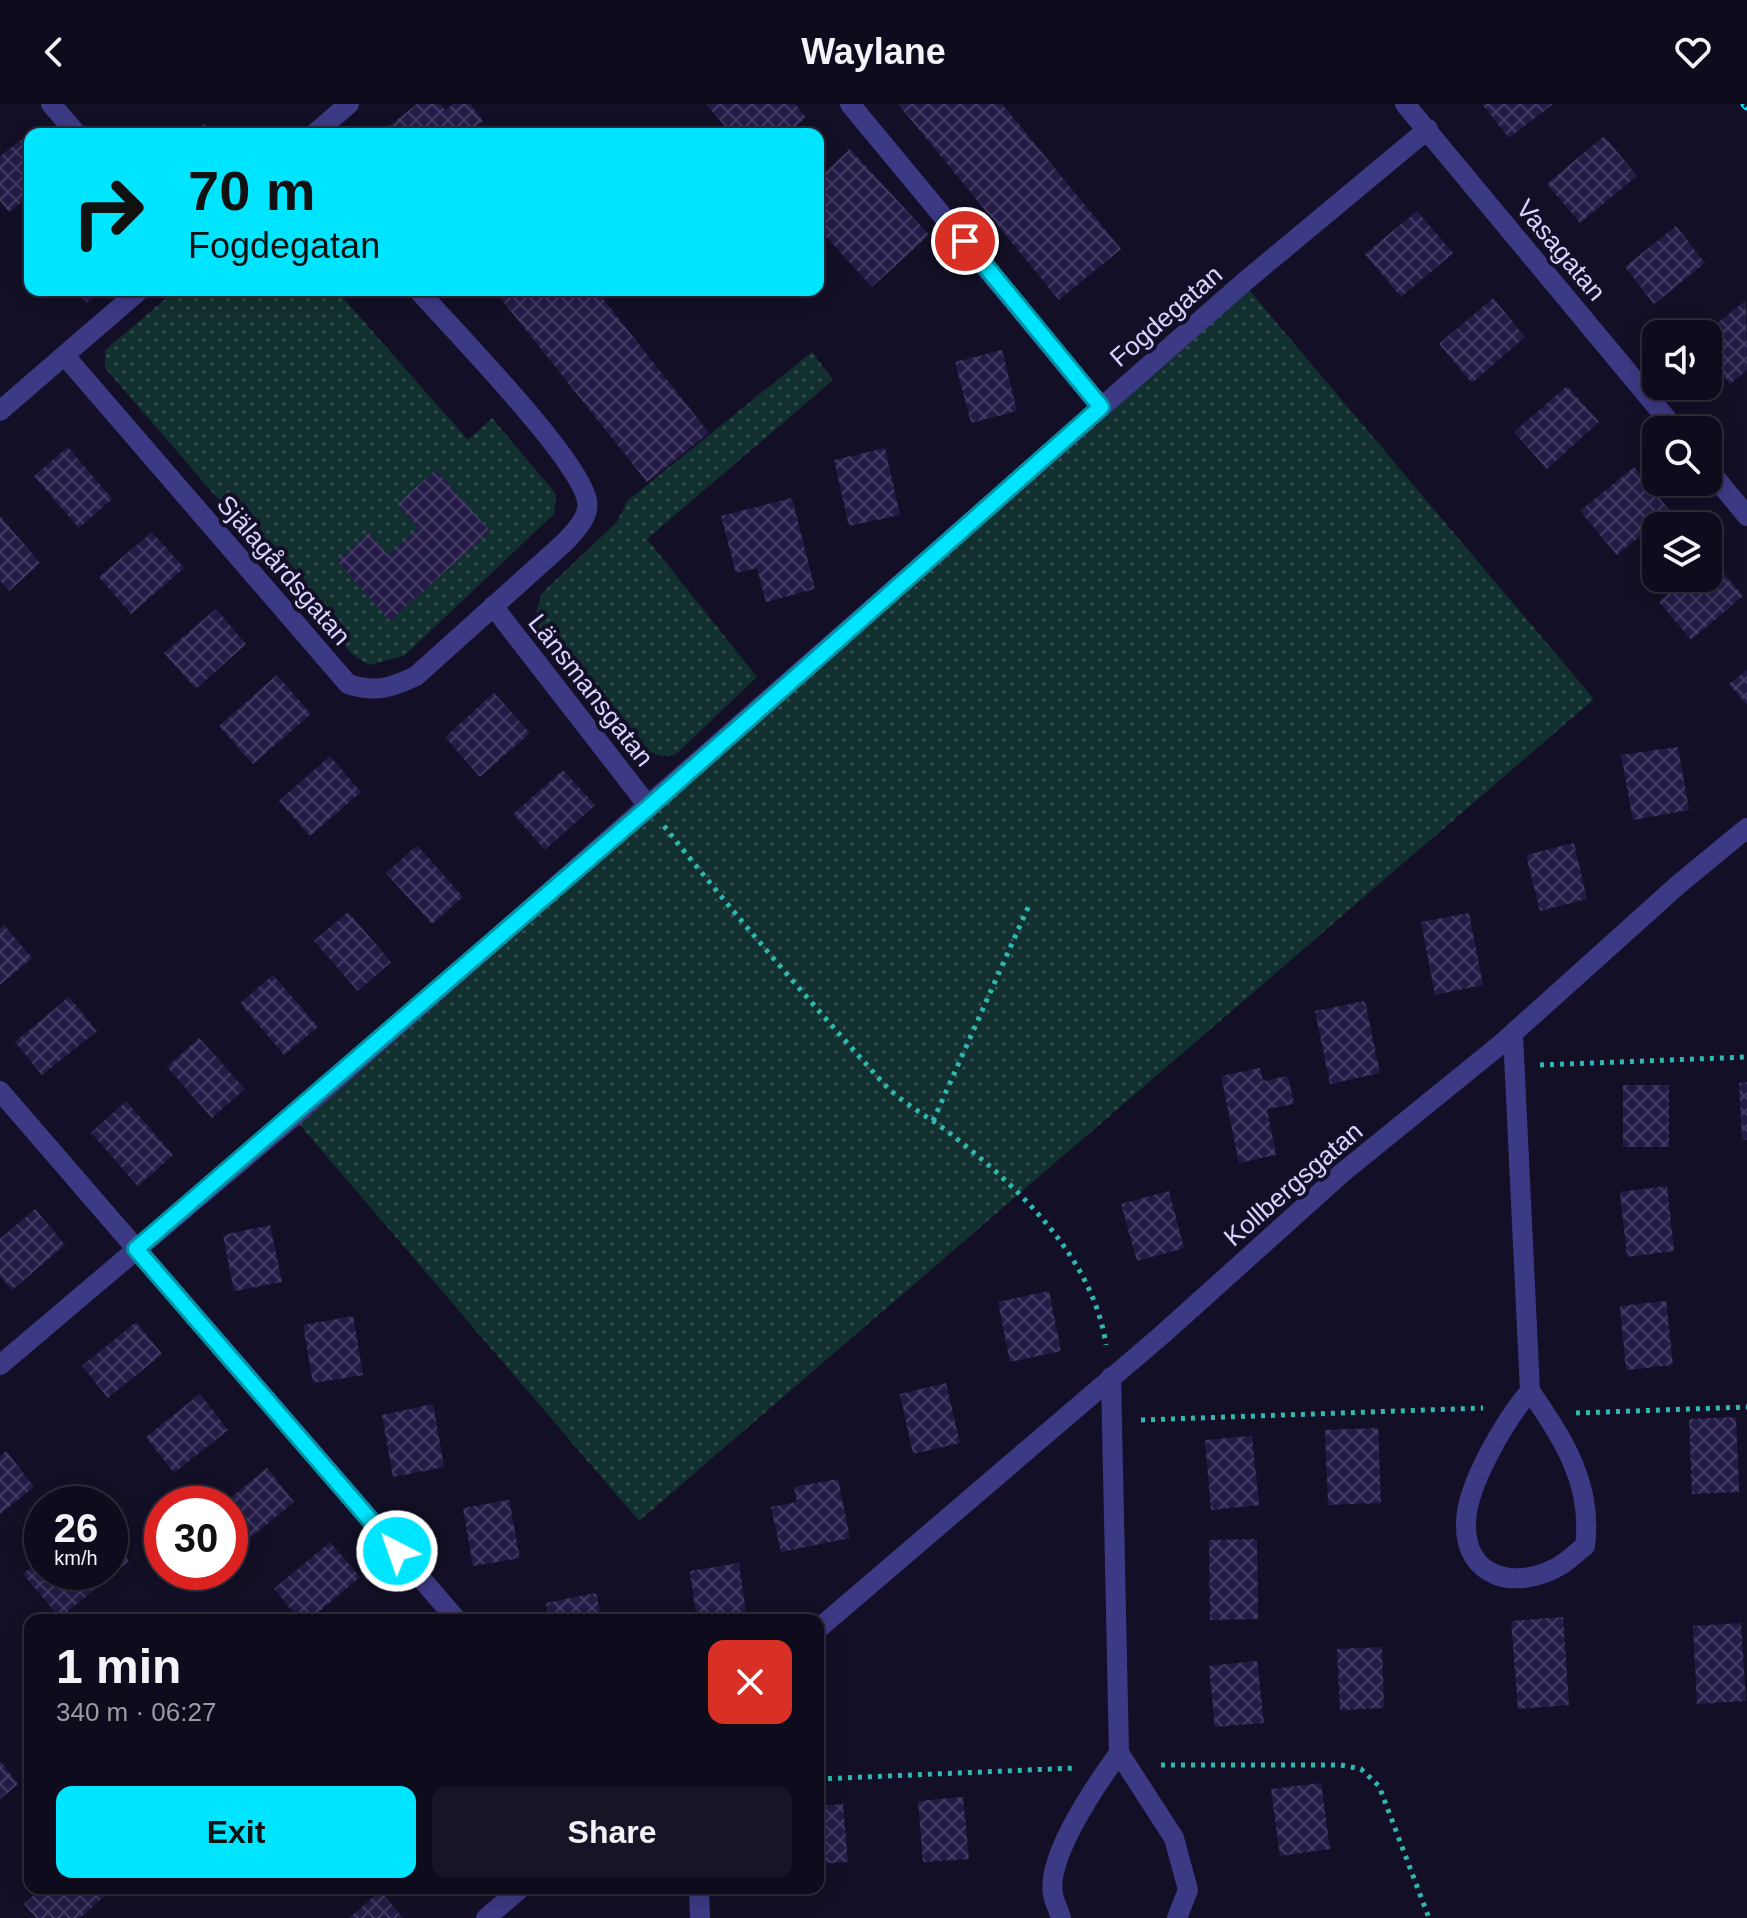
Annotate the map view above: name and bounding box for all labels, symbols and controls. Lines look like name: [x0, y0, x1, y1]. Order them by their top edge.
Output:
icon: back: [32, 30, 76, 74]
icon: heart: [1671, 30, 1715, 74]
text: Waylane: [801, 31, 946, 72]
text: 70 m: [188, 159, 316, 222]
icon: right: [56, 160, 160, 264]
street label: Vasagatan: [1510, 193, 1612, 307]
pin: [931, 207, 999, 275]
icon: arrive: [943, 219, 987, 263]
text: Fogdegatan: [188, 225, 380, 266]
street label: Fogdegatan: [1104, 259, 1228, 373]
map controls: [1642, 320, 1722, 592]
button: sound: [1642, 320, 1722, 400]
button: search: [1642, 416, 1722, 496]
street label: Själagårdsgatan: [211, 489, 357, 651]
button: layers: [1642, 512, 1722, 592]
street label: Länsmansgatan: [522, 608, 660, 772]
street label: Kollbergsgatan: [1218, 1116, 1368, 1252]
speed limit sign: 30: [144, 1486, 248, 1590]
text: 26: [54, 1506, 98, 1550]
position arrow: [355, 1509, 439, 1593]
text: km/h: [54, 1547, 98, 1569]
text: 1 min: [56, 1640, 181, 1693]
button: close: [708, 1640, 792, 1724]
text: 340 m · 06:27: [56, 1697, 216, 1727]
button: Exit: [56, 1786, 416, 1878]
button: Share: [432, 1786, 792, 1878]

